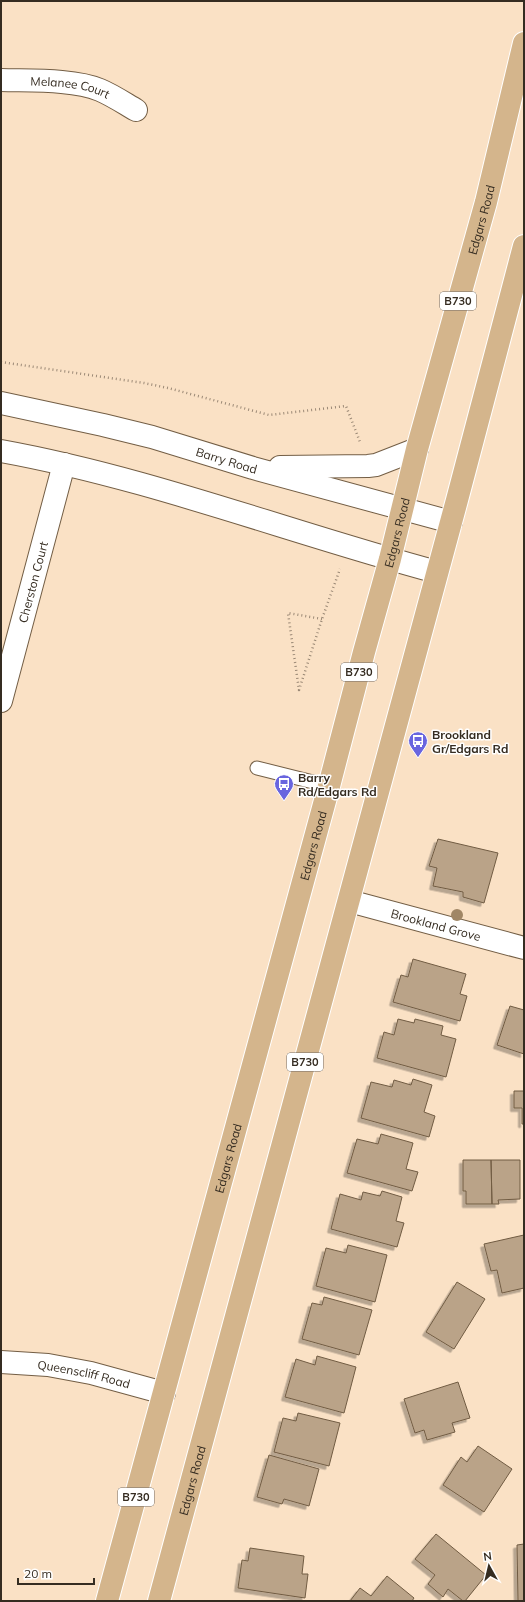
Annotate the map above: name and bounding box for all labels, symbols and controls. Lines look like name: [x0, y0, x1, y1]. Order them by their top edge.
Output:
street label: Melanee Court: [30, 73, 113, 101]
street label: Edgars Road: [464, 183, 497, 256]
road number: B730: [440, 292, 476, 310]
street label: Barry Road: [194, 443, 259, 476]
street label: Edgars Road: [380, 496, 412, 569]
street label: Cherston Court: [15, 540, 51, 624]
road number: B730: [341, 663, 377, 681]
place label: Brookland Gr/Edgars Rd: [432, 727, 508, 756]
bus stop icon: Brookland Gr/Edgars Rd: [407, 730, 429, 758]
place label: Barry Rd/Edgars Rd: [298, 770, 377, 799]
bus stop icon: Barry Rd/Edgars Rd: [273, 773, 295, 801]
street label: Edgars Road: [296, 809, 329, 882]
street label: Brookland Grove: [389, 905, 483, 944]
road number: B730: [287, 1053, 323, 1071]
street label: Edgars Road: [211, 1122, 244, 1195]
street label: Queenscliff Road: [37, 1357, 132, 1391]
street label: Edgars Road: [175, 1444, 208, 1517]
road number: B730: [118, 1488, 154, 1506]
north arrow: [469, 1546, 509, 1586]
text: N: [483, 1549, 493, 1564]
scale bar: [18, 1560, 94, 1586]
text: 20 m: [24, 1566, 52, 1581]

